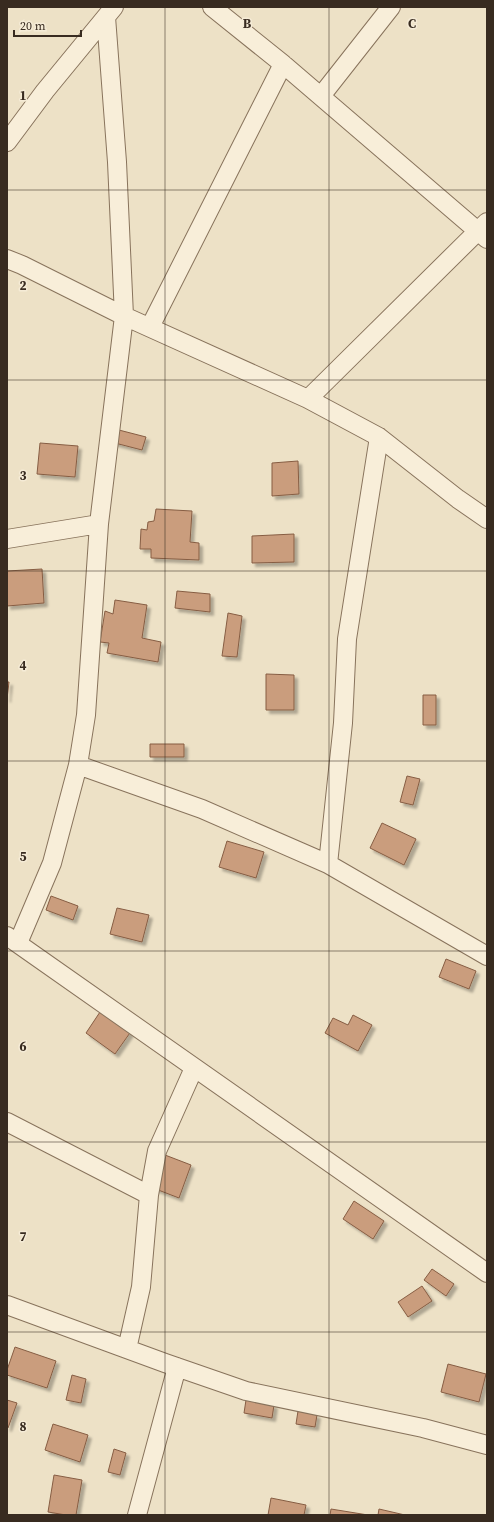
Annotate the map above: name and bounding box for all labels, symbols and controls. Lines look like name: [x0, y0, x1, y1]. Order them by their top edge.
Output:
scale bar: [14, 12, 81, 38]
text: B: [243, 15, 252, 32]
text: C: [408, 15, 416, 32]
text: 20 m: [20, 18, 46, 34]
text: 1: [19, 87, 27, 104]
text: 2: [19, 277, 27, 294]
text: 3: [19, 467, 27, 484]
text: 4: [19, 657, 27, 674]
text: 5: [19, 848, 27, 865]
text: 6: [19, 1038, 27, 1055]
text: 7: [19, 1228, 27, 1245]
text: 8: [19, 1418, 27, 1435]

